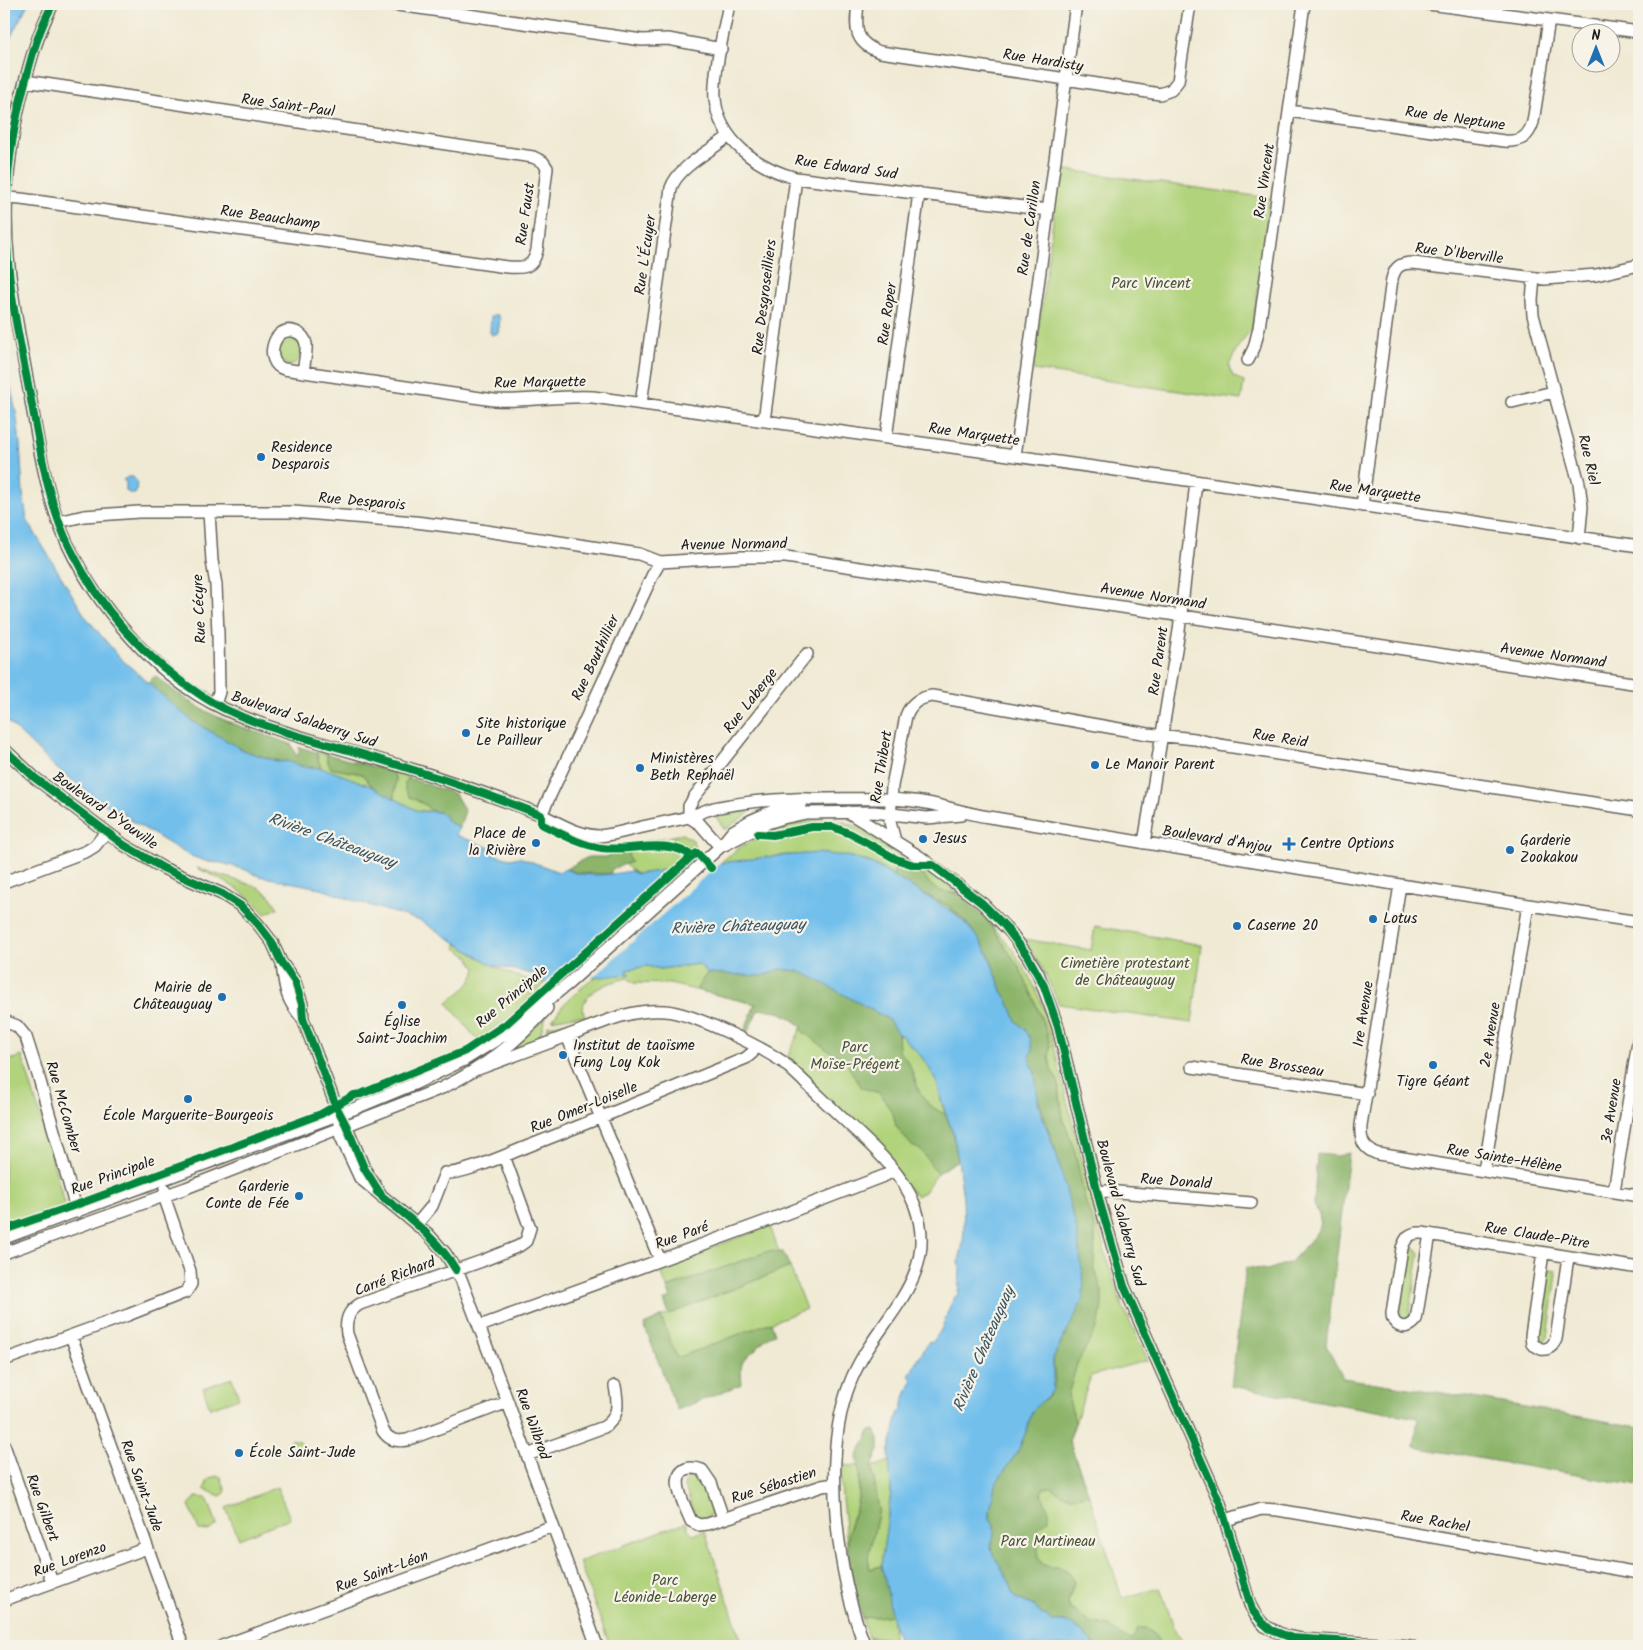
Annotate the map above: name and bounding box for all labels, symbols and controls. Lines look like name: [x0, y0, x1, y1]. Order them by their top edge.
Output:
north arrow: [1570, 22, 1620, 72]
text: N: [1592, 25, 1601, 47]
street label: Rue Hardisty: [1001, 43, 1086, 79]
street label: Rue Saint-Paul: [240, 88, 337, 124]
street label: Rue de Neptune: [1403, 100, 1507, 138]
street label: Rue Vincent: [1248, 142, 1282, 220]
street label: Rue Edward Sud: [793, 149, 899, 187]
street label: Rue de Carillon: [1011, 179, 1049, 277]
street label: Rue Faust: [510, 181, 542, 247]
street label: Rue Beauchamp: [219, 199, 321, 237]
street label: Rue L'Écuyer: [629, 212, 664, 297]
street label: Rue Desgroseilliers: [746, 237, 784, 356]
street label: Rue D'Iberville: [1413, 237, 1505, 271]
park label: Parc Vincent: [1111, 272, 1191, 296]
street label: Rue Roper: [872, 280, 904, 347]
street label: Rue Marquette: [494, 370, 586, 396]
street label: Rue Marquette: [927, 417, 1021, 453]
street label: Rue Riel: [1571, 432, 1606, 488]
place label: Residence Desparois: [271, 436, 332, 477]
marker: Residence Desparois: [255, 451, 267, 463]
street label: Rue Marquette: [1328, 474, 1422, 510]
street label: Rue Desparois: [317, 486, 407, 518]
street label: Avenue Normand: [681, 532, 788, 558]
street label: Rue Cécyre: [186, 573, 214, 644]
street label: Avenue Normand: [1099, 577, 1208, 617]
street label: Rue Bouthillier: [566, 610, 627, 705]
street label: Rue Parent: [1142, 625, 1176, 697]
street label: Avenue Normand: [1499, 637, 1608, 675]
street label: Rue Laberge: [718, 663, 784, 739]
street label: Boulevard Salaberry Sud: [228, 685, 380, 755]
place label: Site historique Le Pailleur: [476, 712, 567, 753]
street label: Rue Reid: [1251, 723, 1310, 755]
marker: Site historique Le Pailleur: [460, 727, 472, 739]
street label: Rue Thibert: [864, 729, 900, 805]
place label: Ministères Beth Rephaël: [650, 747, 734, 788]
place label: Le Manoir Parent: [1105, 753, 1215, 777]
marker: Le Manoir Parent: [1089, 759, 1101, 771]
marker: Ministères Beth Rephaël: [634, 762, 646, 774]
street label: Boulevard D'Youville: [47, 766, 163, 857]
water label: Rivière Châteauguay: [265, 806, 402, 877]
street label: Boulevard d'Anjou: [1161, 820, 1273, 860]
place label: Place de la Rivière: [469, 822, 526, 863]
place label: Jesus: [933, 827, 967, 851]
place label: Garderie Zookakou: [1520, 829, 1578, 870]
place label: Centre Options: [1300, 832, 1395, 856]
marker: Jesus: [917, 833, 929, 845]
marker: Place de la Rivière: [530, 837, 542, 849]
marker: Centre Options: [1282, 837, 1296, 851]
marker: Garderie Zookakou: [1504, 844, 1516, 856]
place label: Lotus: [1383, 907, 1418, 931]
water label: Rivière Châteauguay: [670, 912, 808, 942]
marker: Lotus: [1367, 913, 1379, 925]
place label: Caserne 20: [1247, 914, 1319, 938]
marker: Caserne 20: [1231, 920, 1243, 932]
park label: Cimetière protestant de Châteauguay: [1060, 952, 1190, 993]
street label: Rue Principale: [470, 959, 554, 1035]
place label: Mairie de Châteauguay: [133, 976, 213, 1017]
street label: 1re Avenue: [1347, 979, 1381, 1049]
marker: Mairie de Châteauguay: [216, 991, 228, 1003]
marker: Église Saint-Joachim: [396, 999, 408, 1011]
street label: 2e Avenue: [1474, 1000, 1508, 1069]
place label: Église Saint-Joachim: [357, 1010, 447, 1051]
place label: Institut de taoïsme Fung Loy Kok: [573, 1034, 695, 1075]
park label: Parc Moïse-Prégent: [810, 1036, 900, 1077]
street label: Rue Brosseau: [1239, 1048, 1325, 1084]
marker: Institut de taoïsme Fung Loy Kok: [557, 1049, 569, 1061]
street label: Rue McComber: [38, 1058, 88, 1157]
marker: Tigre Géant: [1427, 1059, 1439, 1071]
place label: Tigre Géant: [1396, 1070, 1470, 1094]
street label: Rue Omer-Loiselle: [527, 1075, 642, 1141]
street label: 3e Avenue: [1595, 1077, 1629, 1145]
marker: École Marguerite-Bourgeois: [182, 1093, 194, 1105]
place label: École Marguerite-Bourgeois: [103, 1104, 274, 1128]
street label: Boulevard Salaberry Sud: [1089, 1137, 1151, 1290]
street label: Rue Sainte-Hélène: [1445, 1138, 1564, 1180]
street label: Rue Principale: [67, 1150, 159, 1202]
street label: Rue Donald: [1140, 1168, 1213, 1196]
place label: Garderie Conte de Fée: [205, 1175, 289, 1216]
marker: Garderie Conte de Fée: [293, 1190, 305, 1202]
street label: Rue Paré: [652, 1215, 713, 1257]
street label: Rue Claude-Pitre: [1483, 1216, 1591, 1256]
street label: Carré Richard: [351, 1250, 439, 1303]
water label: Rivière Châteauguay: [946, 1280, 1023, 1416]
street label: Rue Wilbrod: [508, 1385, 556, 1464]
street label: Rue Saint-Jude: [113, 1437, 169, 1536]
place label: École Saint-Jude: [249, 1441, 356, 1465]
marker: École Saint-Jude: [233, 1447, 245, 1459]
street label: Rue Sébastien: [728, 1461, 820, 1511]
street label: Rue Gilbert: [19, 1471, 65, 1545]
street label: Rue Rachel: [1399, 1504, 1472, 1540]
park label: Parc Martineau: [1000, 1530, 1096, 1554]
street label: Rue Lorenzo: [30, 1536, 110, 1584]
street label: Rue Saint-Léon: [332, 1544, 432, 1600]
park label: Parc Léonide-Laberge: [614, 1569, 717, 1610]

